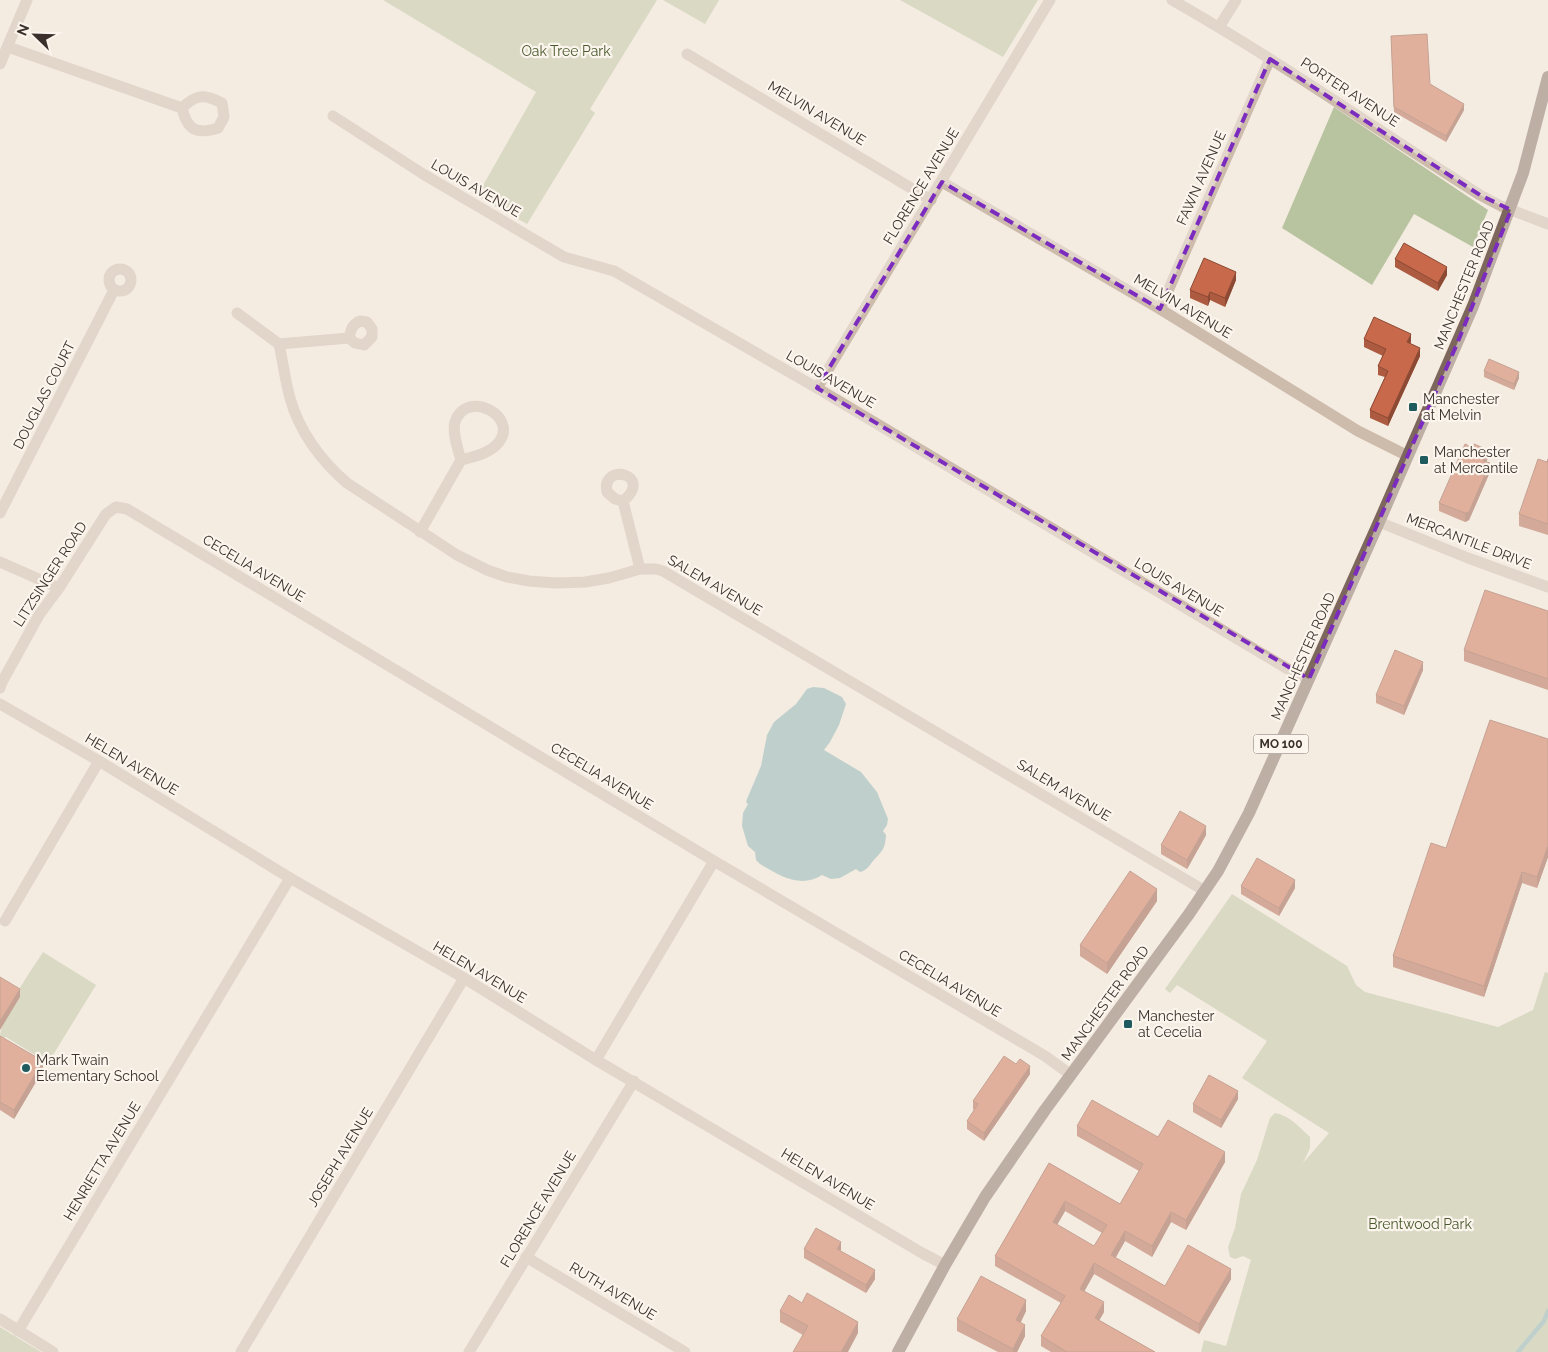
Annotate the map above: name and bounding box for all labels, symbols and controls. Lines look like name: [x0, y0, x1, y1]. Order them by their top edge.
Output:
north arrow: [10, 10, 60, 60]
text: N: [14, 22, 32, 38]
park label: Oak Tree Park: [521, 43, 611, 59]
street label: PORTER AVENUE: [1298, 54, 1402, 130]
street label: MELVIN AVENUE: [765, 78, 869, 148]
street label: FLORENCE AVENUE: [880, 125, 962, 247]
street label: FAWN AVENUE: [1173, 129, 1229, 227]
street label: LOUIS AVENUE: [428, 156, 524, 220]
street label: MANCHESTER ROAD: [1431, 218, 1497, 352]
street label: MELVIN AVENUE: [1131, 271, 1235, 341]
street label: DOUGLAS COURT: [10, 338, 78, 452]
street label: LOUIS AVENUE: [783, 347, 879, 411]
place label: Manchester at Melvin: [1423, 391, 1500, 423]
marker: Manchester at Melvin: [1407, 401, 1419, 413]
place label: Manchester at Mercantile: [1434, 444, 1518, 476]
marker: Manchester at Mercantile: [1418, 454, 1430, 466]
street label: MERCANTILE DRIVE: [1404, 510, 1534, 572]
street label: LITZSINGER ROAD: [10, 519, 90, 629]
street label: CECELIA AVENUE: [200, 531, 308, 605]
street label: SALEM AVENUE: [665, 551, 765, 619]
street label: LOUIS AVENUE: [1132, 554, 1226, 620]
street label: MANCHESTER ROAD: [1268, 590, 1338, 722]
street label: HELEN AVENUE: [82, 730, 182, 798]
road number: MO 100: [1254, 734, 1308, 754]
street label: CECELIA AVENUE: [548, 739, 656, 813]
street label: SALEM AVENUE: [1014, 756, 1114, 824]
street label: HELEN AVENUE: [430, 938, 530, 1006]
street label: MANCHESTER ROAD: [1058, 942, 1152, 1064]
street label: CECELIA AVENUE: [896, 946, 1004, 1020]
place label: Manchester at Cecelia: [1138, 1008, 1215, 1040]
marker: Manchester at Cecelia: [1122, 1018, 1134, 1030]
place label: Mark Twain Elementary School: [36, 1052, 159, 1084]
marker: Mark Twain Elementary School: [20, 1062, 32, 1074]
street label: HENRIETTA AVENUE: [60, 1099, 144, 1223]
street label: JOSEPH AVENUE: [304, 1104, 376, 1210]
street label: HELEN AVENUE: [778, 1145, 878, 1213]
street label: FLORENCE AVENUE: [497, 1148, 579, 1270]
park label: Brentwood Park: [1368, 1216, 1472, 1232]
street label: RUTH AVENUE: [567, 1259, 659, 1323]

